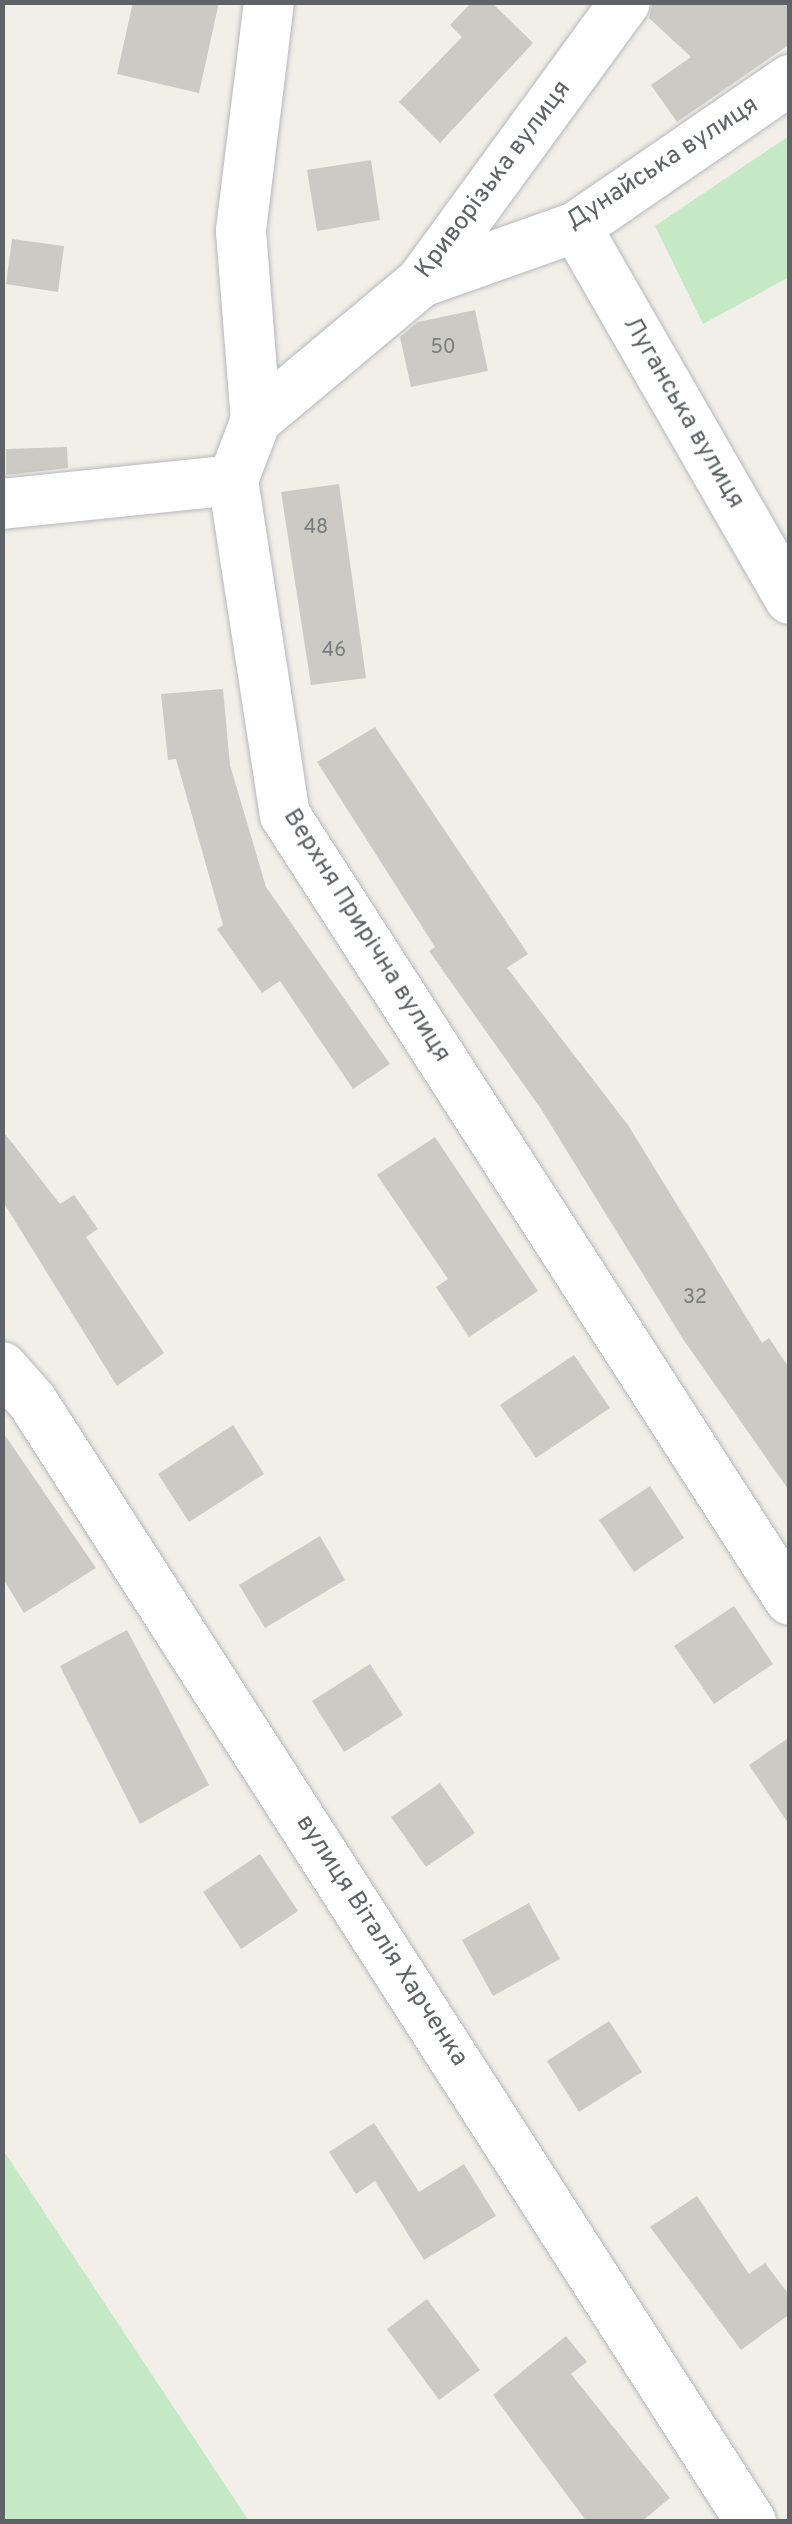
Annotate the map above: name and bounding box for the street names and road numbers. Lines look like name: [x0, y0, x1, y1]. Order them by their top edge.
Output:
street label: Криворізька вулиця: [410, 75, 578, 285]
street label: Дунайська вулиця: [561, 91, 765, 237]
street label: Луганська вулиця: [616, 312, 750, 514]
street label: Верхня Прирічна вулиця: [276, 804, 456, 1068]
street label: вулиця Віталія Харченка: [288, 1810, 474, 2072]

